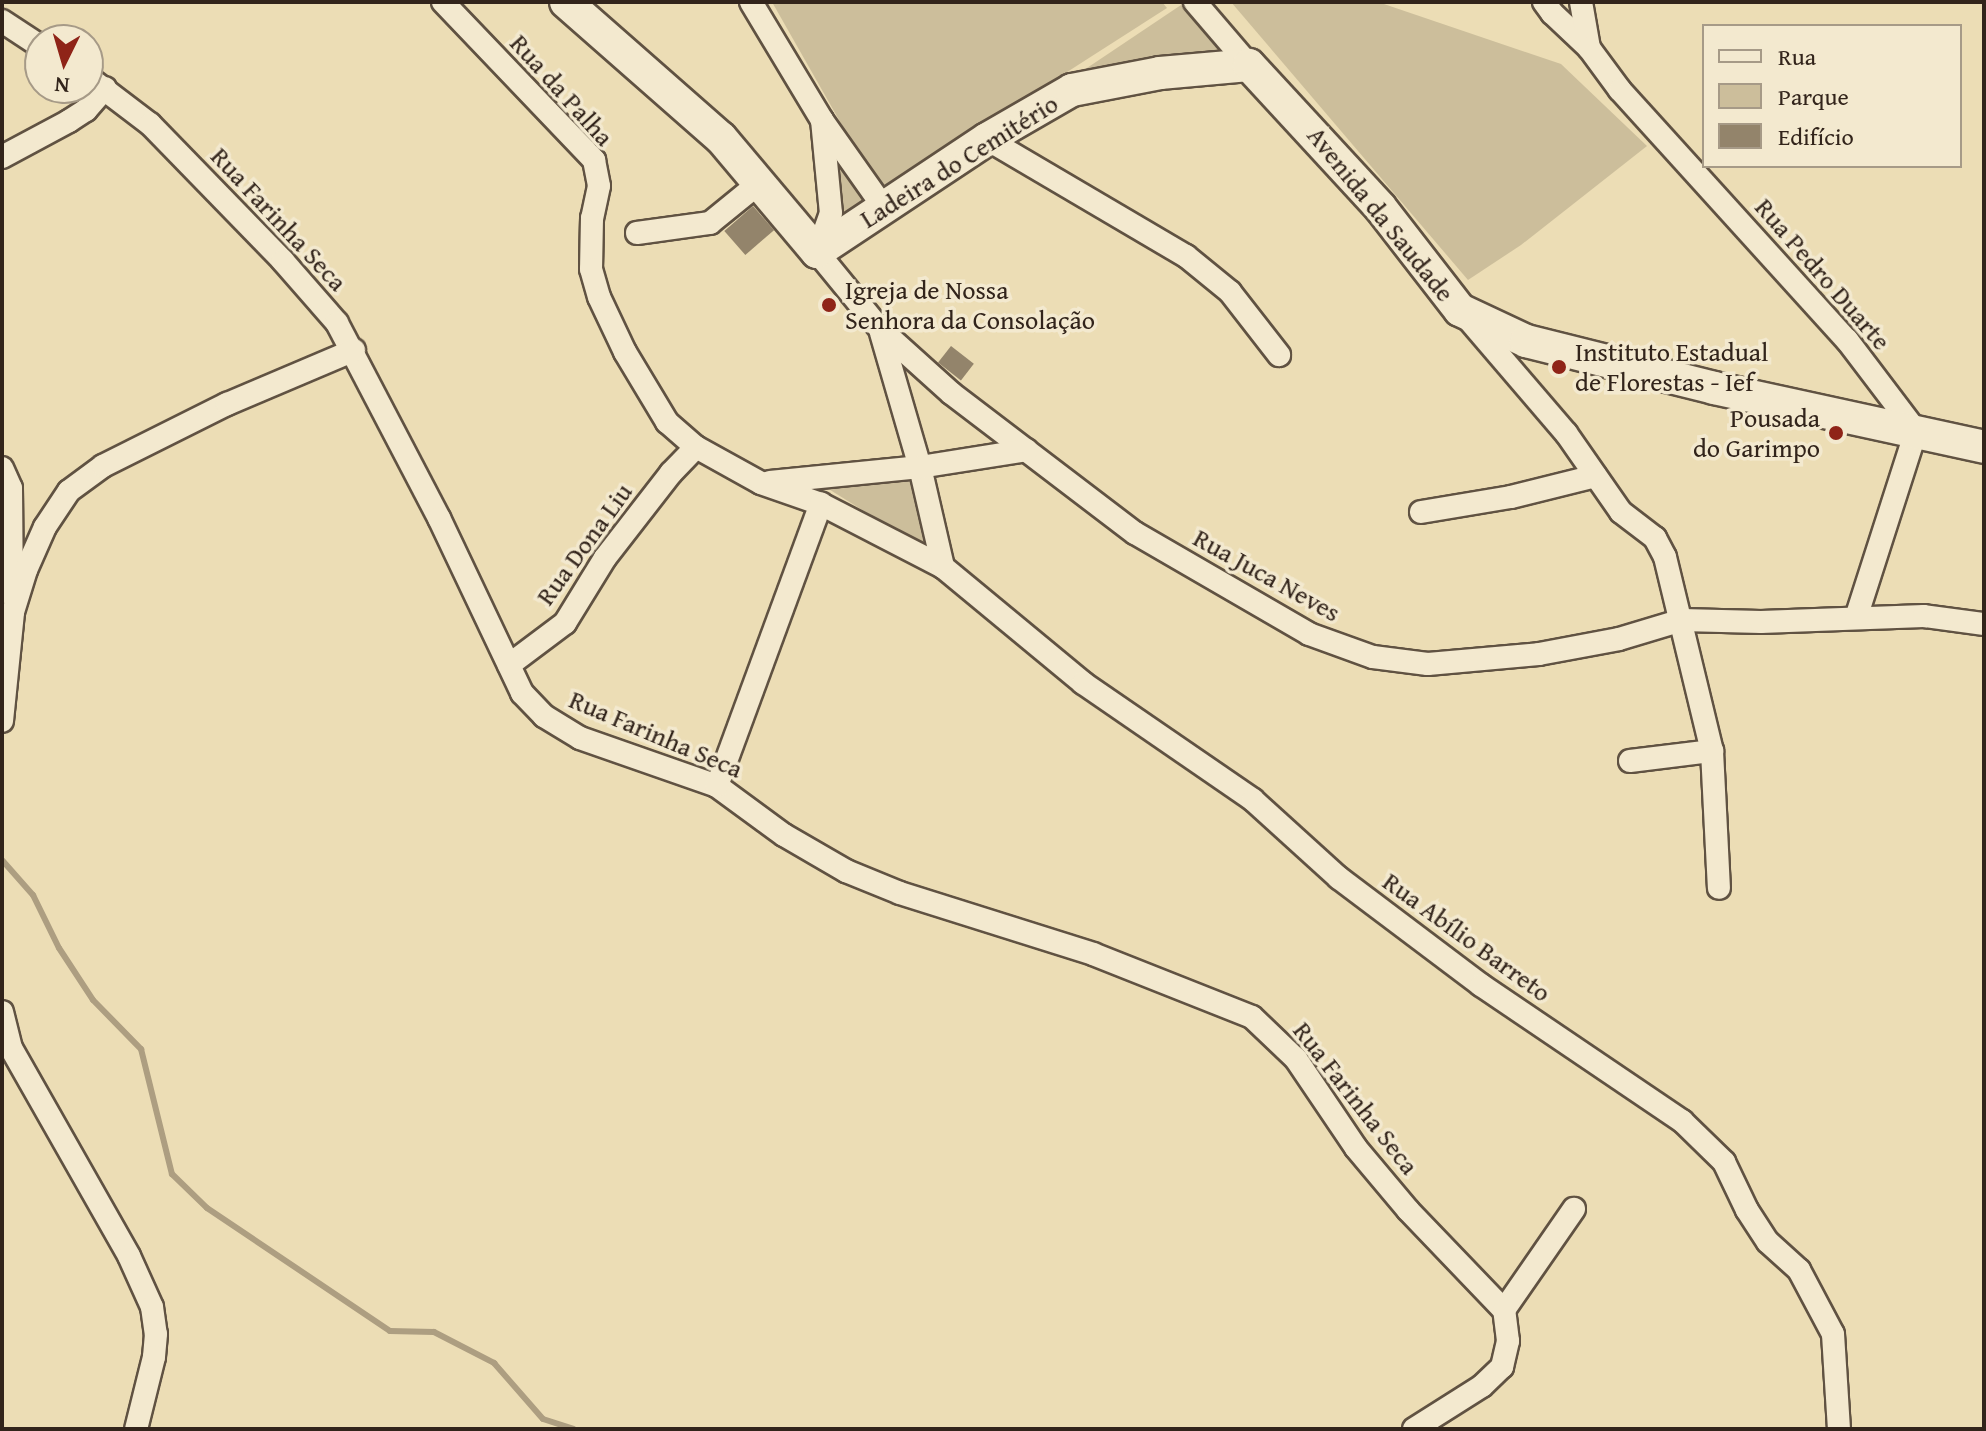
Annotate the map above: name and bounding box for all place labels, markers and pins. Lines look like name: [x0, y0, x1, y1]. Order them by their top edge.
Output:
place label: Igreja de Nossa Senhora da Consolação: [845, 274, 1095, 336]
marker: Igreja de Nossa Senhora da Consolação: [820, 296, 838, 314]
place label: Instituto Estadual de Florestas - Ief: [1575, 336, 1768, 398]
marker: Instituto Estadual de Florestas - Ief: [1550, 358, 1568, 376]
place label: Pousada do Garimpo: [1693, 402, 1820, 464]
marker: Pousada do Garimpo: [1827, 424, 1845, 442]

